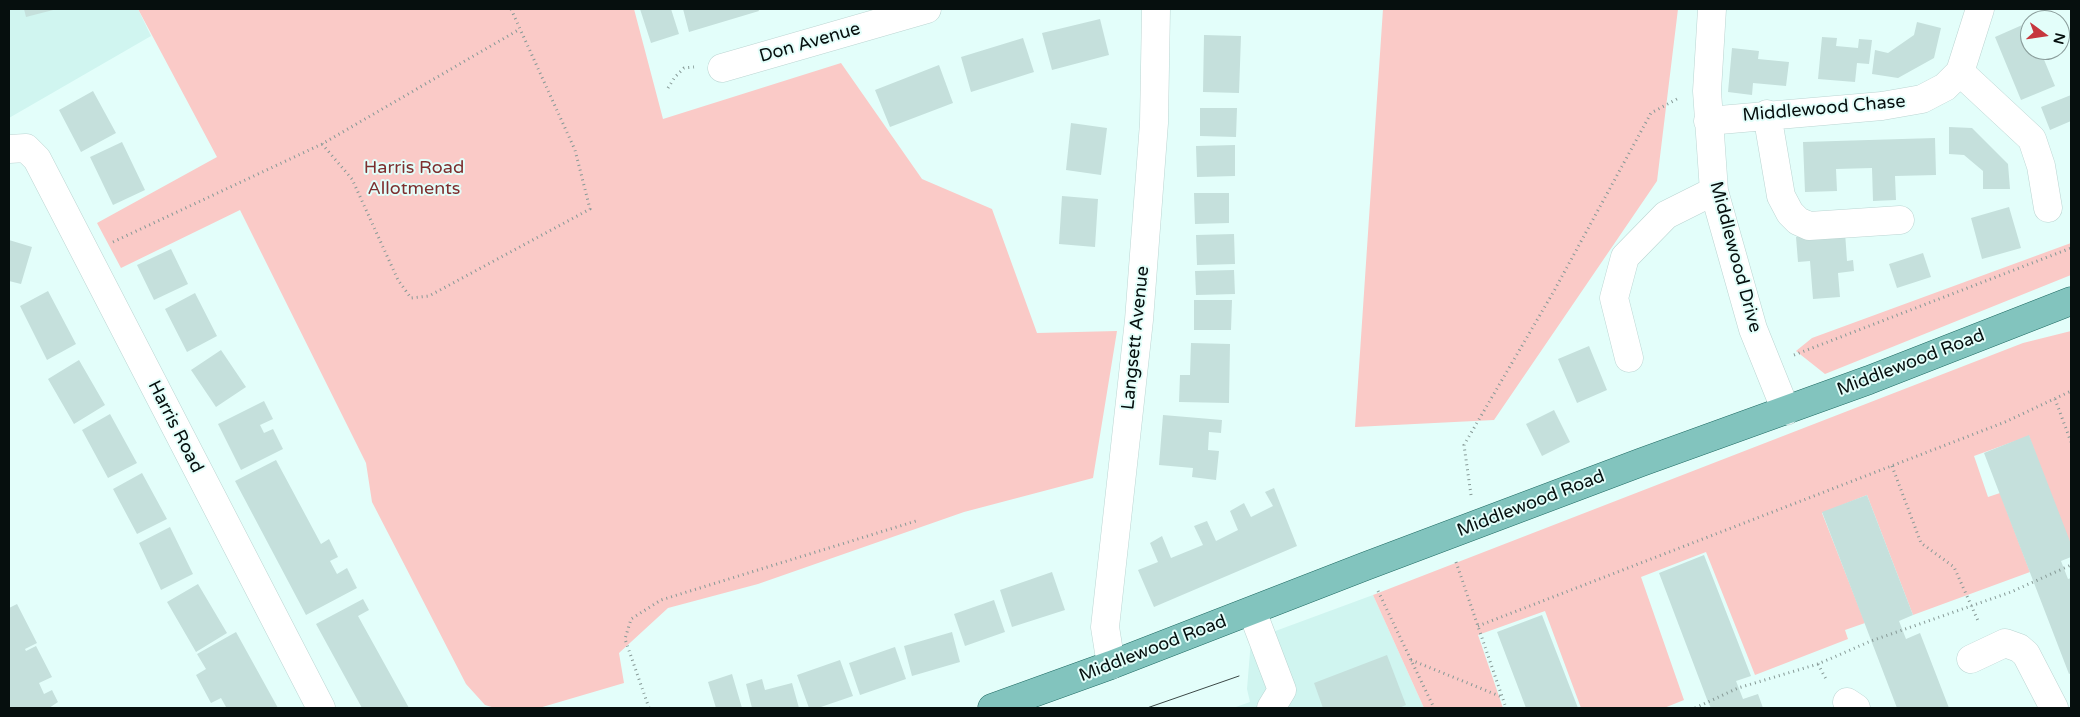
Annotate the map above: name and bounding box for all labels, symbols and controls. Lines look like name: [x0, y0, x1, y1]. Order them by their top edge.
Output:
north arrow: [2020, 10, 2070, 60]
street label: Don Avenue: [757, 18, 863, 68]
text: N: [2049, 31, 2069, 46]
street label: Middlewood Chase: [1742, 91, 1906, 127]
park label: Harris Road Allotments: [364, 157, 464, 200]
street label: Middlewood Drive: [1704, 179, 1766, 335]
street label: Langsett Avenue: [1118, 265, 1154, 411]
street label: Middlewood Road: [1834, 325, 1988, 401]
street label: Harris Road: [143, 377, 207, 477]
street label: Middlewood Road: [1454, 466, 1608, 542]
street label: Middlewood Road: [1076, 611, 1230, 687]

